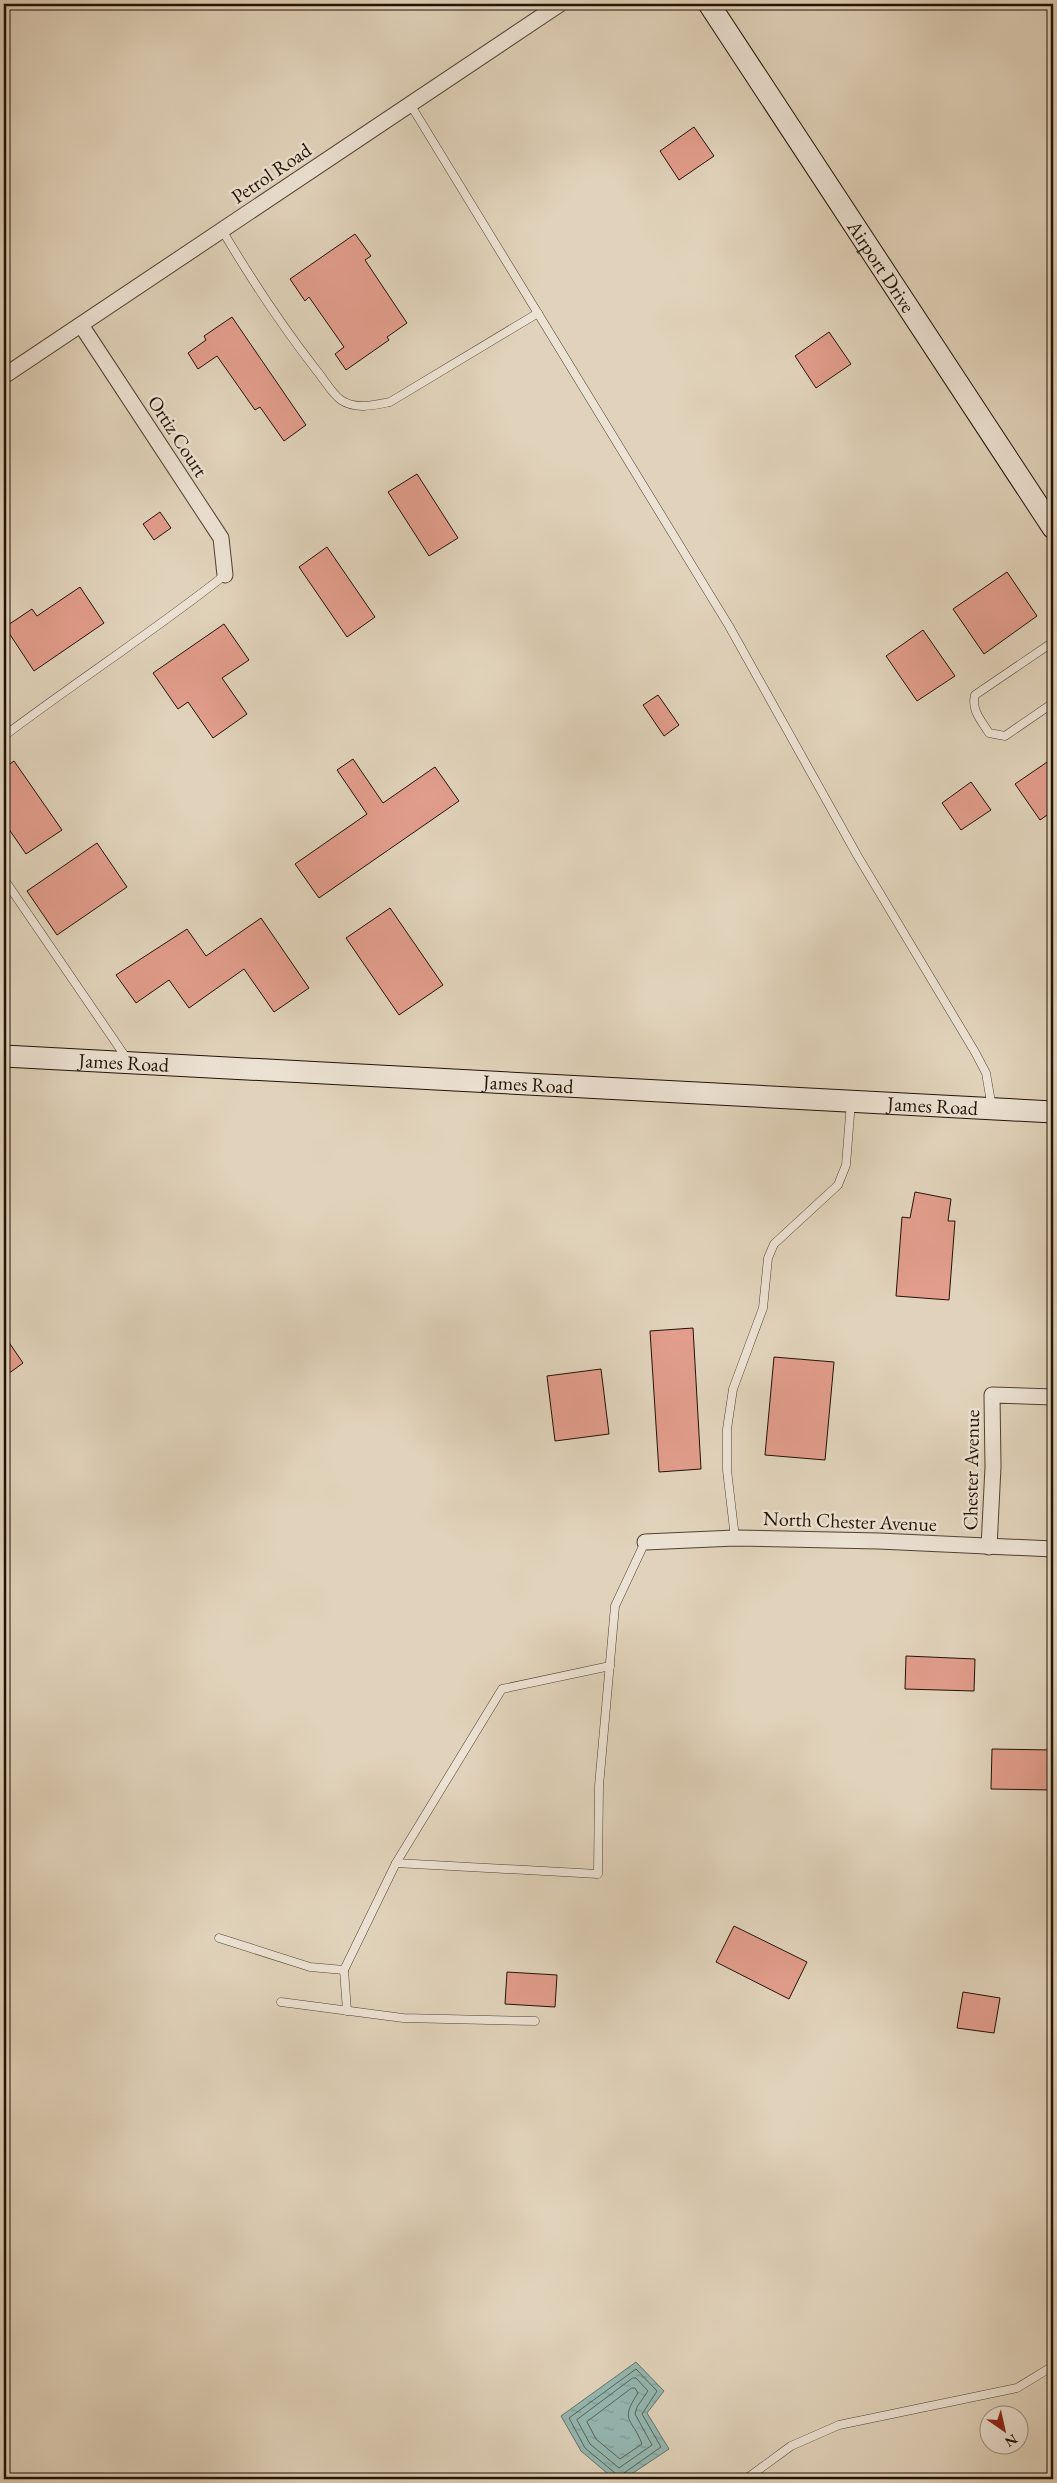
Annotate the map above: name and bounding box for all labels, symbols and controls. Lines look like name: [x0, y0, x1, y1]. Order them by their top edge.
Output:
street label: Petrol Road: [226, 136, 317, 209]
street label: Airport Drive: [841, 214, 921, 318]
street label: Ortiz Court: [142, 390, 214, 482]
street label: James Road: [76, 1047, 171, 1078]
street label: James Road: [480, 1068, 575, 1099]
street label: James Road: [885, 1090, 979, 1121]
street label: Chester Avenue: [957, 1409, 985, 1531]
street label: North Chester Avenue: [763, 1505, 938, 1537]
north arrow: [980, 2406, 1030, 2456]
text: N: [1001, 2430, 1021, 2452]

